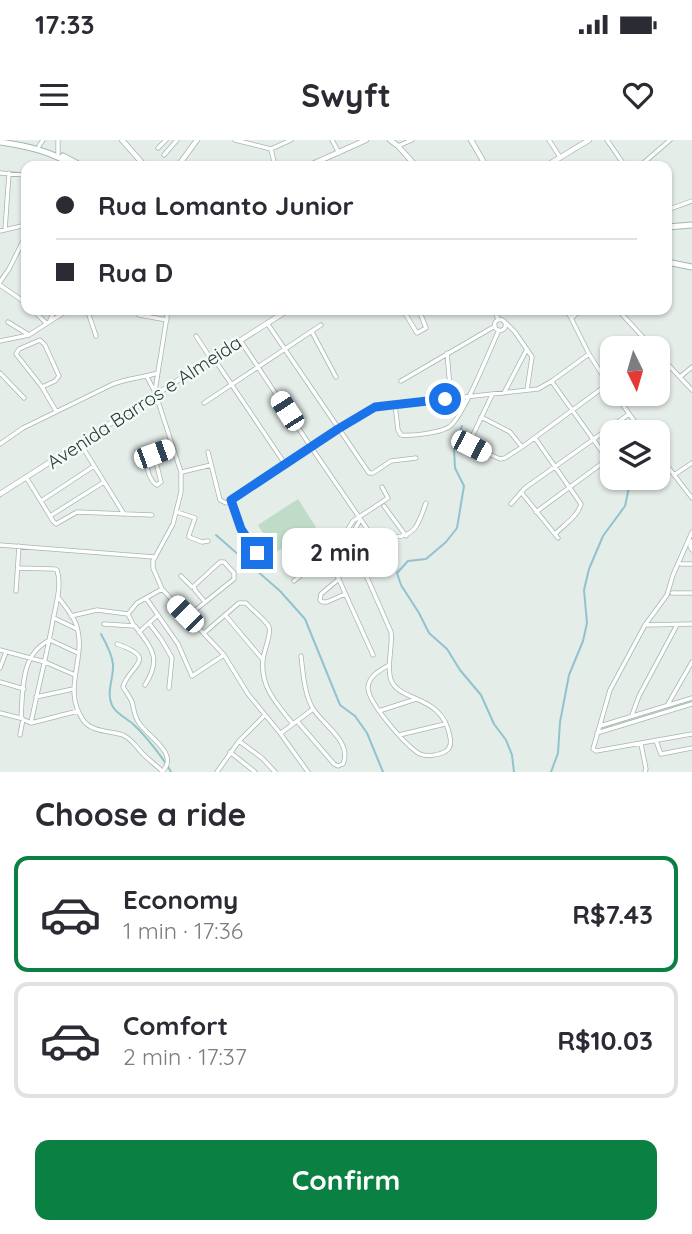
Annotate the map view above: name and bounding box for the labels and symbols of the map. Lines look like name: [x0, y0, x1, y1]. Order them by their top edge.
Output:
street label: Avenida Barros e Almeida: [42, 330, 246, 474]
north arrow: [600, 336, 670, 406]
route start: [429, 383, 461, 415]
car: [267, 388, 308, 434]
car: [448, 427, 495, 465]
car: [131, 437, 178, 471]
callout: 2 min: [282, 528, 397, 578]
route end: [241, 537, 273, 569]
car: [163, 592, 208, 636]

